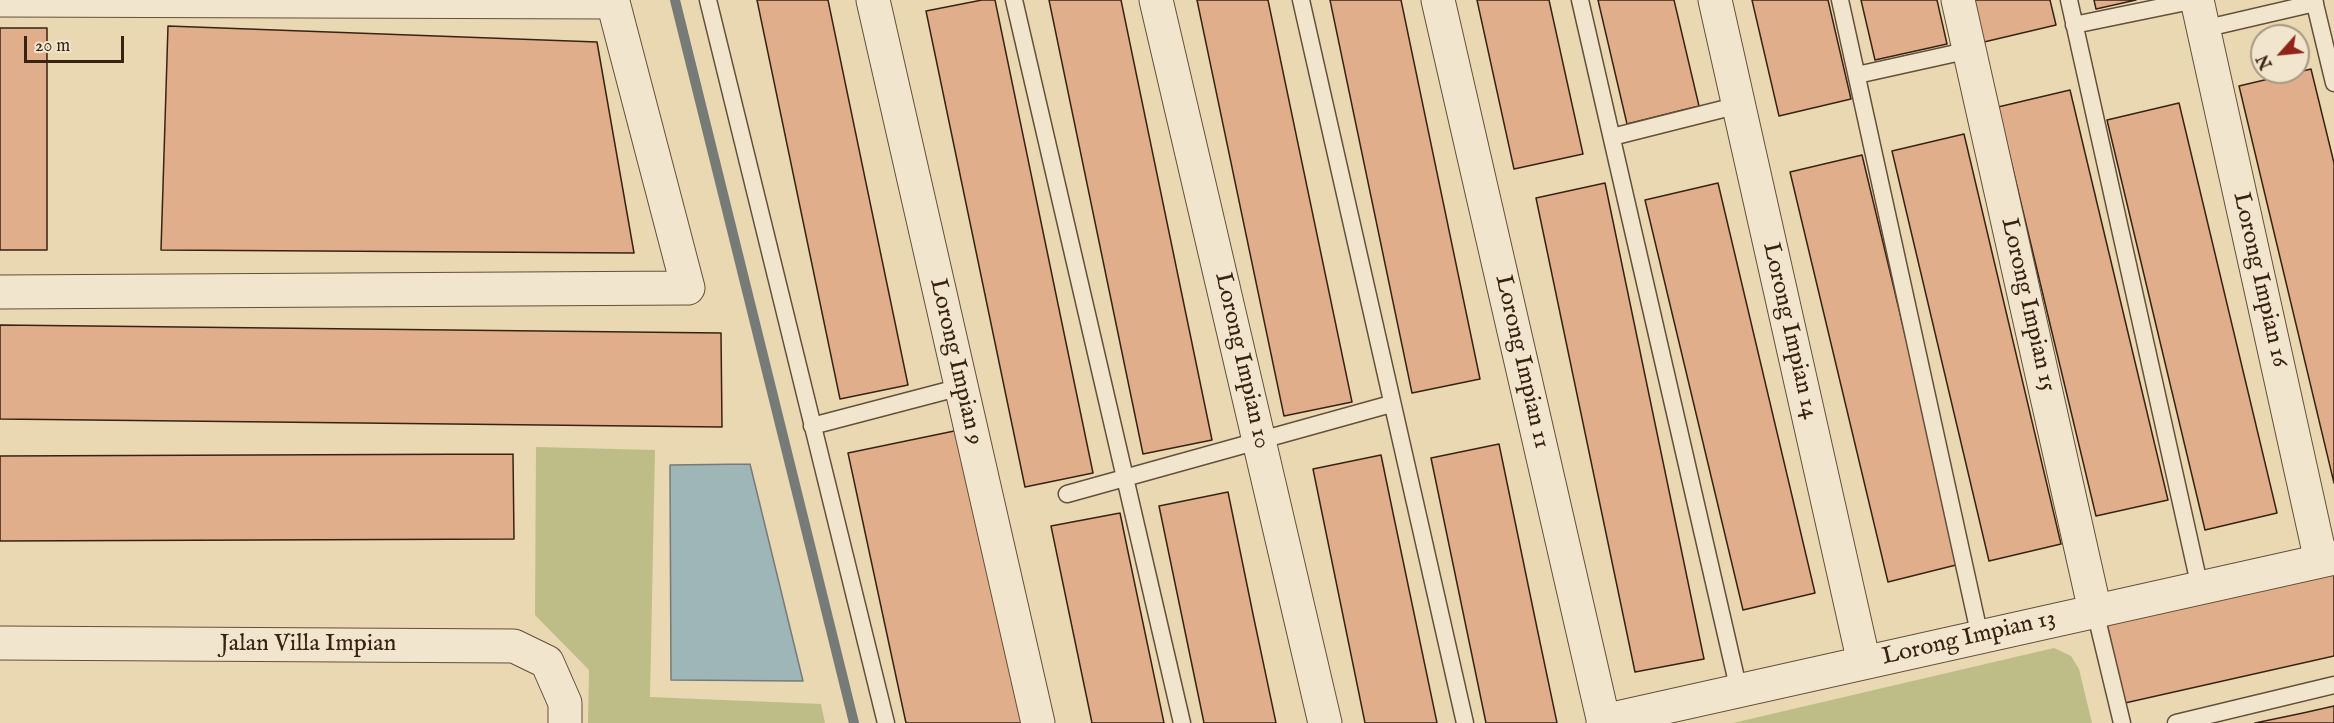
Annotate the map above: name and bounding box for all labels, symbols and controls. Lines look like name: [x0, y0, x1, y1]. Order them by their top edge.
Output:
scale bar: [27, 24, 128, 62]
north arrow: [2250, 24, 2310, 84]
text: 20 m: [35, 35, 70, 58]
text: N: [2254, 51, 2278, 72]
street label: Lorong Impian 16: [2225, 190, 2293, 370]
street label: Lorong Impian 15: [1993, 215, 2061, 395]
street label: Lorong Impian 14: [1755, 240, 1823, 422]
street label: Lorong Impian 10: [1207, 270, 1275, 452]
street label: Lorong Impian 11: [1487, 272, 1555, 452]
street label: Lorong Impian 9: [922, 276, 988, 448]
street label: Lorong Impian 13: [1879, 605, 2059, 673]
street label: Jalan Villa Impian: [220, 631, 396, 659]

